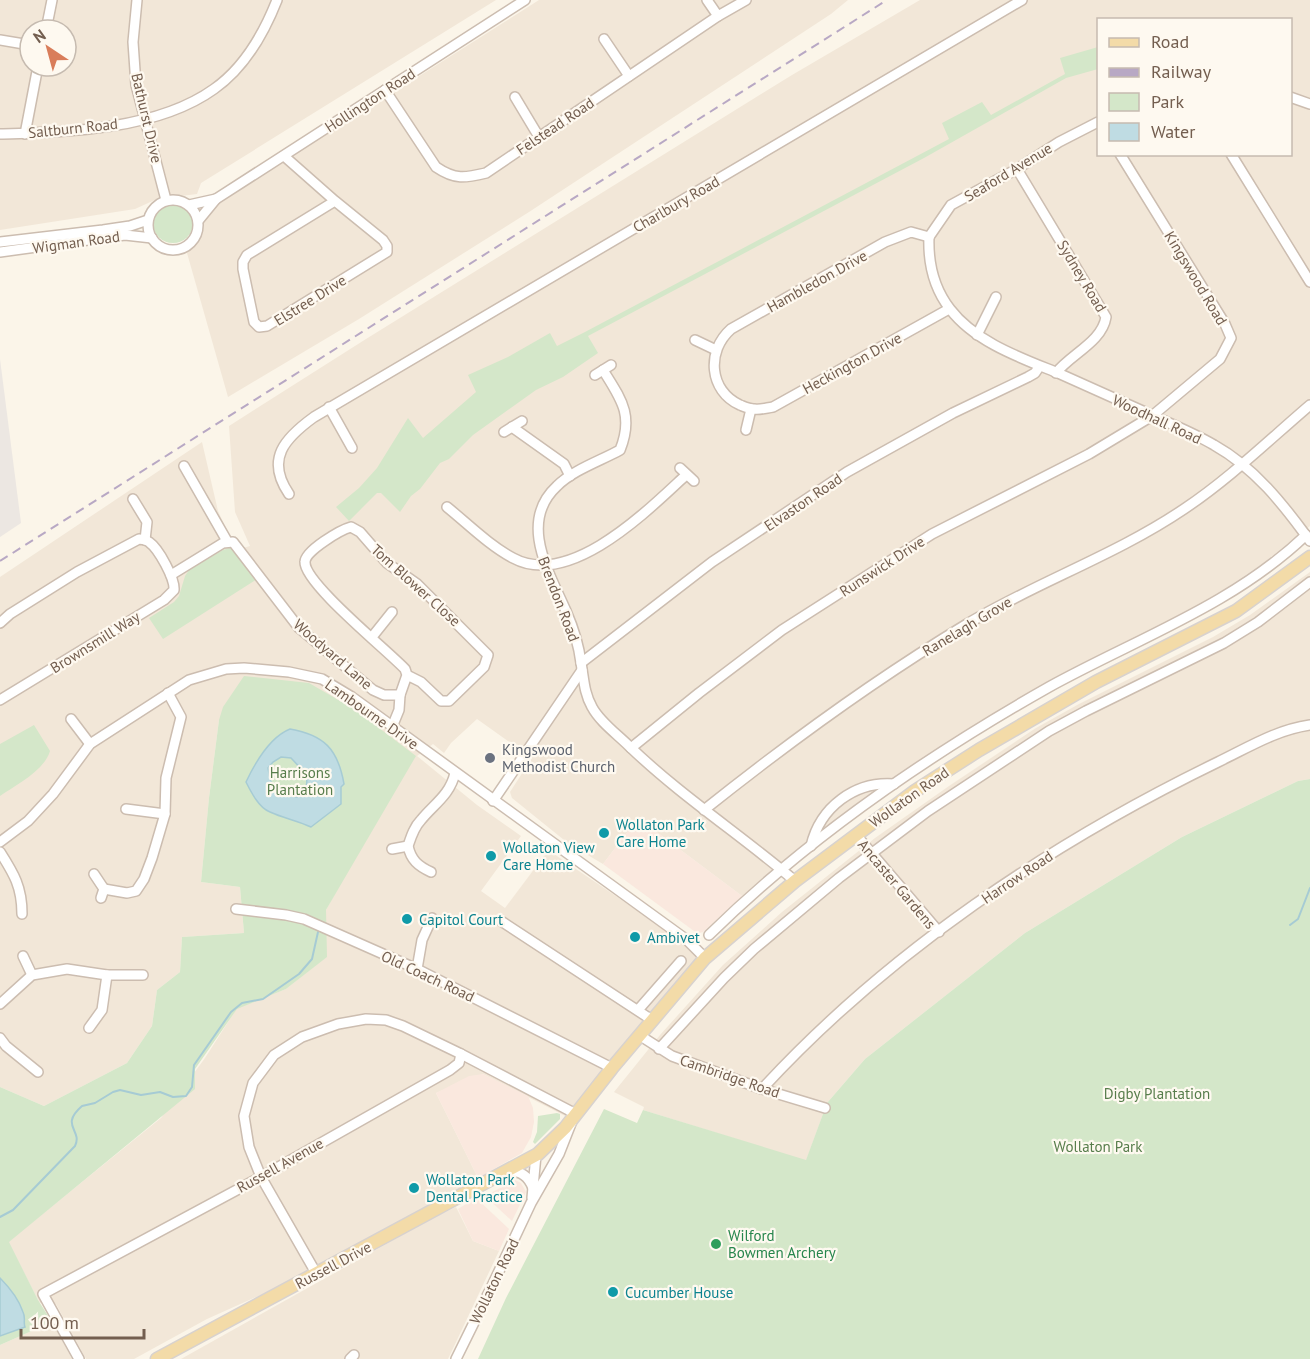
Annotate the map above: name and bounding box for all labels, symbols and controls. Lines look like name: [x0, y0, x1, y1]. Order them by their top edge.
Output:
north arrow: [18, 18, 78, 78]
legend: [1097, 18, 1292, 156]
text: N: [29, 25, 49, 47]
text: Road: [1151, 30, 1189, 53]
text: Railway: [1151, 60, 1212, 83]
street label: Hollington Road: [321, 64, 419, 136]
street label: Bathurst Drive: [127, 71, 167, 165]
text: Park: [1151, 90, 1184, 113]
street label: Felstead Road: [512, 93, 598, 159]
street label: Saltburn Road: [27, 114, 119, 142]
text: Water: [1151, 120, 1195, 143]
street label: Seaford Avenue: [961, 138, 1055, 206]
street label: Charlbury Road: [629, 171, 723, 237]
street label: Wigman Road: [31, 226, 121, 258]
street label: Kingswood Road: [1160, 227, 1232, 329]
street label: Sydney Road: [1053, 237, 1111, 315]
street label: Hambledon Drive: [764, 246, 870, 316]
street label: Elstree Drive: [270, 270, 350, 330]
street label: Heckington Drive: [799, 328, 905, 398]
street label: Woodhall Road: [1109, 390, 1205, 448]
street label: Elvaston Road: [760, 469, 846, 535]
street label: Runswick Drive: [836, 531, 928, 601]
street label: Tom Blower Close: [367, 540, 465, 630]
street label: Brendon Road: [534, 554, 584, 644]
street label: Ranelagh Grove: [919, 592, 1015, 660]
street label: Brownsmill Way: [47, 607, 143, 677]
street label: Woodyard Lane: [290, 615, 376, 693]
street label: Lambourne Drive: [322, 675, 422, 753]
place label: Kingswood Methodist Church: [502, 740, 615, 776]
marker: Kingswood Methodist Church: [483, 751, 497, 765]
park label: Harrisons Plantation: [267, 763, 333, 799]
street label: Wollaton Road: [865, 763, 953, 831]
place label: Wollaton Park Care Home: [616, 815, 706, 851]
marker: Wollaton Park Care Home: [597, 826, 611, 840]
street label: Ancaster Gardens: [854, 835, 940, 933]
place label: Wollaton View Care Home: [503, 838, 595, 874]
street label: Harrow Road: [978, 846, 1056, 908]
marker: Wollaton View Care Home: [484, 849, 498, 863]
place label: Capitol Court: [419, 910, 503, 929]
marker: Capitol Court: [400, 912, 414, 926]
place label: Ambivet: [647, 928, 700, 947]
marker: Ambivet: [628, 930, 642, 944]
street label: Old Coach Road: [378, 946, 478, 1006]
street label: Cambridge Road: [677, 1050, 783, 1102]
park label: Digby Plantation: [1104, 1084, 1210, 1103]
street label: Russell Avenue: [233, 1133, 327, 1197]
park label: Wollaton Park: [1054, 1137, 1143, 1156]
place label: Wollaton Park Dental Practice: [426, 1170, 523, 1206]
marker: Wollaton Park Dental Practice: [407, 1181, 421, 1195]
place label: Wilford Bowmen Archery: [728, 1226, 836, 1262]
street label: Wollaton Road: [465, 1235, 523, 1327]
street label: Russell Drive: [292, 1237, 374, 1293]
marker: Wilford Bowmen Archery: [709, 1237, 723, 1251]
place label: Cucumber House: [625, 1283, 733, 1302]
marker: Cucumber House: [606, 1285, 620, 1299]
scale bar: [21, 1302, 144, 1340]
text: 100 m: [30, 1311, 79, 1334]

